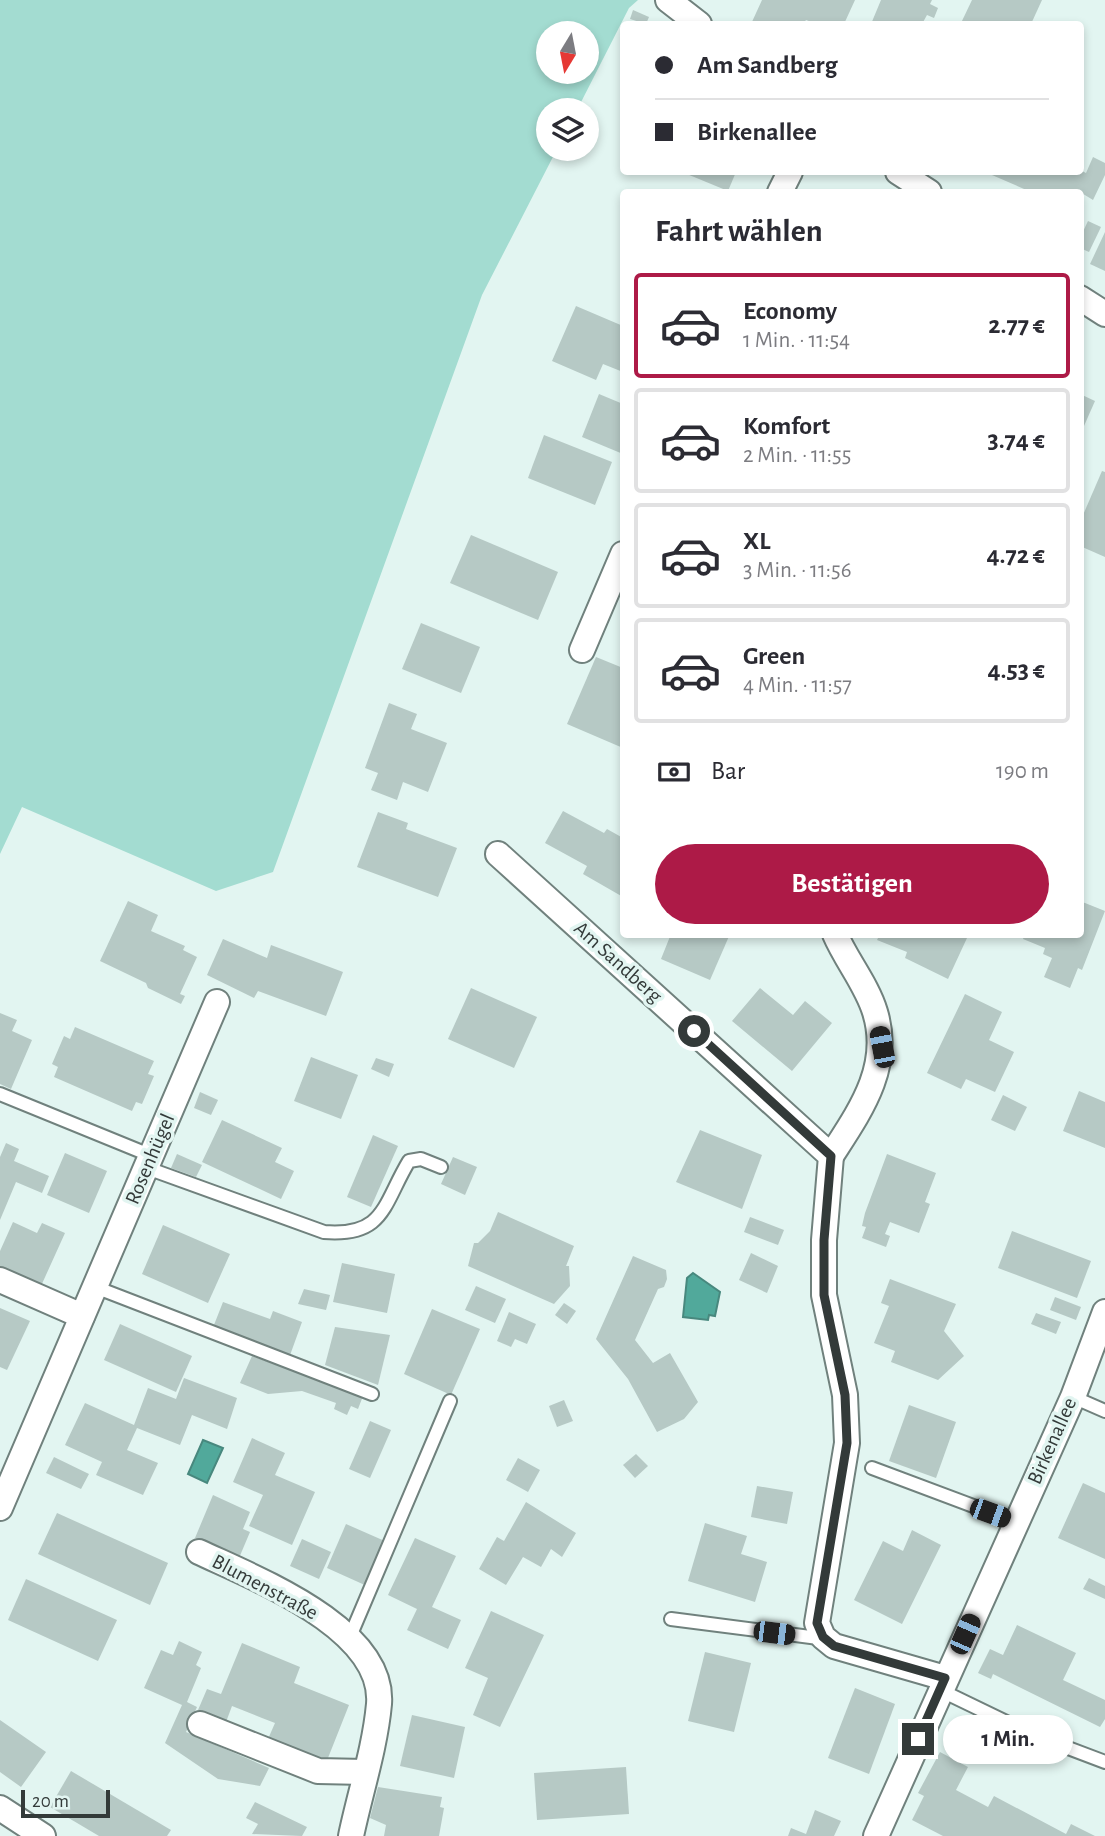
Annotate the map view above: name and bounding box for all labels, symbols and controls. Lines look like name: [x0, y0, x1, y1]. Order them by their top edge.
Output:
north arrow: [536, 21, 598, 84]
map controls: [536, 21, 599, 161]
text: Am Sandberg: [697, 52, 837, 78]
button: layers: [536, 98, 599, 161]
text: Birkenallee: [697, 119, 817, 145]
text: Fahrt wählen: [655, 215, 823, 247]
icon: car: [659, 294, 722, 357]
text: Economy: [743, 298, 837, 324]
text: 2.77 €: [988, 312, 1045, 338]
text: 1 Min. · 11:54: [743, 329, 850, 352]
icon: car: [659, 409, 722, 472]
text: Komfort: [743, 413, 830, 439]
text: 3.74 €: [987, 427, 1045, 453]
text: 2 Min. · 11:55: [743, 444, 851, 467]
icon: car: [659, 524, 722, 587]
text: XL: [743, 528, 770, 554]
text: 4.72 €: [986, 542, 1045, 568]
text: 3 Min. · 11:56: [743, 559, 852, 582]
icon: car: [659, 639, 722, 702]
text: Green: [743, 643, 805, 669]
text: 4.53 €: [987, 657, 1045, 683]
text: 4 Min. · 11:57: [743, 674, 852, 697]
icon: cash: [655, 753, 693, 791]
text: Bar: [711, 758, 745, 784]
text: 190 m: [996, 760, 1049, 783]
button: Bestätigen: [655, 844, 1049, 924]
street label: Am Sandberg: [570, 917, 667, 1007]
route start: [678, 1015, 710, 1047]
car: [868, 1024, 897, 1070]
street label: Rosenhügel: [122, 1111, 178, 1207]
street label: Birkenallee: [1024, 1395, 1080, 1487]
car: [967, 1496, 1014, 1530]
street label: Blumenstraße: [209, 1550, 321, 1624]
car: [947, 1611, 984, 1657]
car: [752, 1620, 797, 1646]
callout: 1 Min.: [942, 1714, 1072, 1764]
route end: [902, 1723, 934, 1755]
text: 1 Min.: [981, 1728, 1035, 1751]
scale bar: [21, 1787, 110, 1819]
text: 20 m: [32, 1792, 69, 1811]

